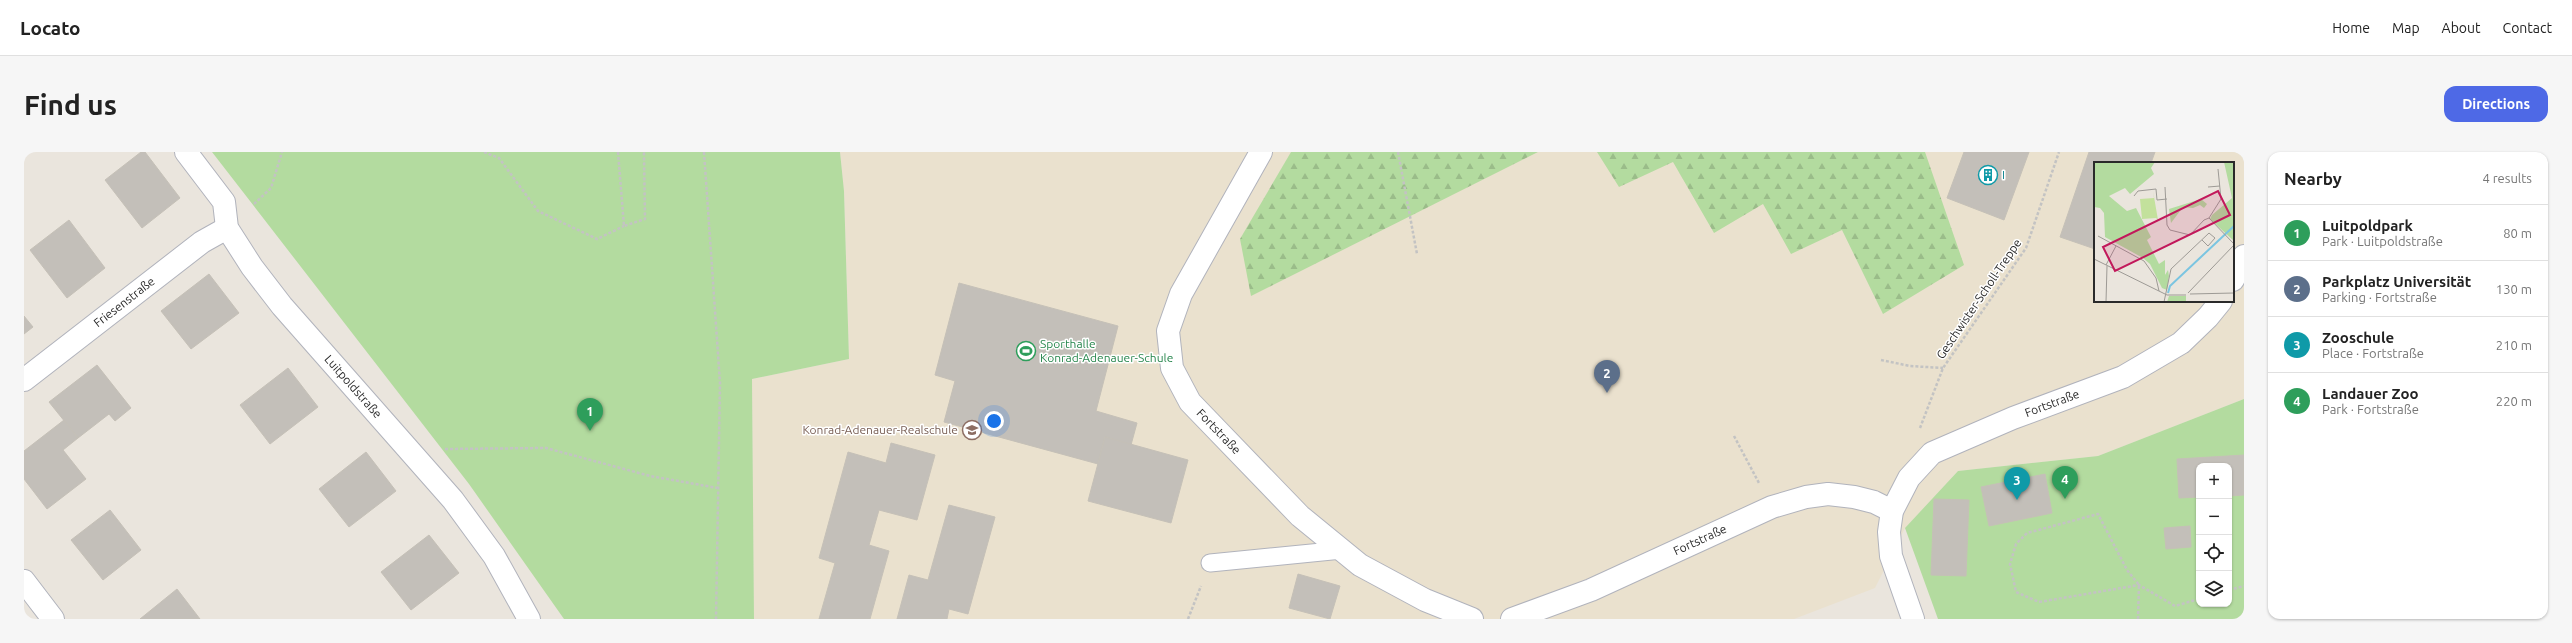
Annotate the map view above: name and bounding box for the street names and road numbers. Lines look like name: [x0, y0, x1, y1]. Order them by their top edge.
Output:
street label: Geschwister-Scholl-Treppe: [1934, 236, 2024, 361]
street label: Friesenstraße: [91, 274, 157, 329]
street label: Luitpoldstraße: [322, 352, 385, 420]
street label: Fortstraße: [2023, 387, 2081, 419]
street label: Fortstraße: [1194, 406, 1243, 456]
street label: Fortstraße: [1671, 522, 1728, 557]

